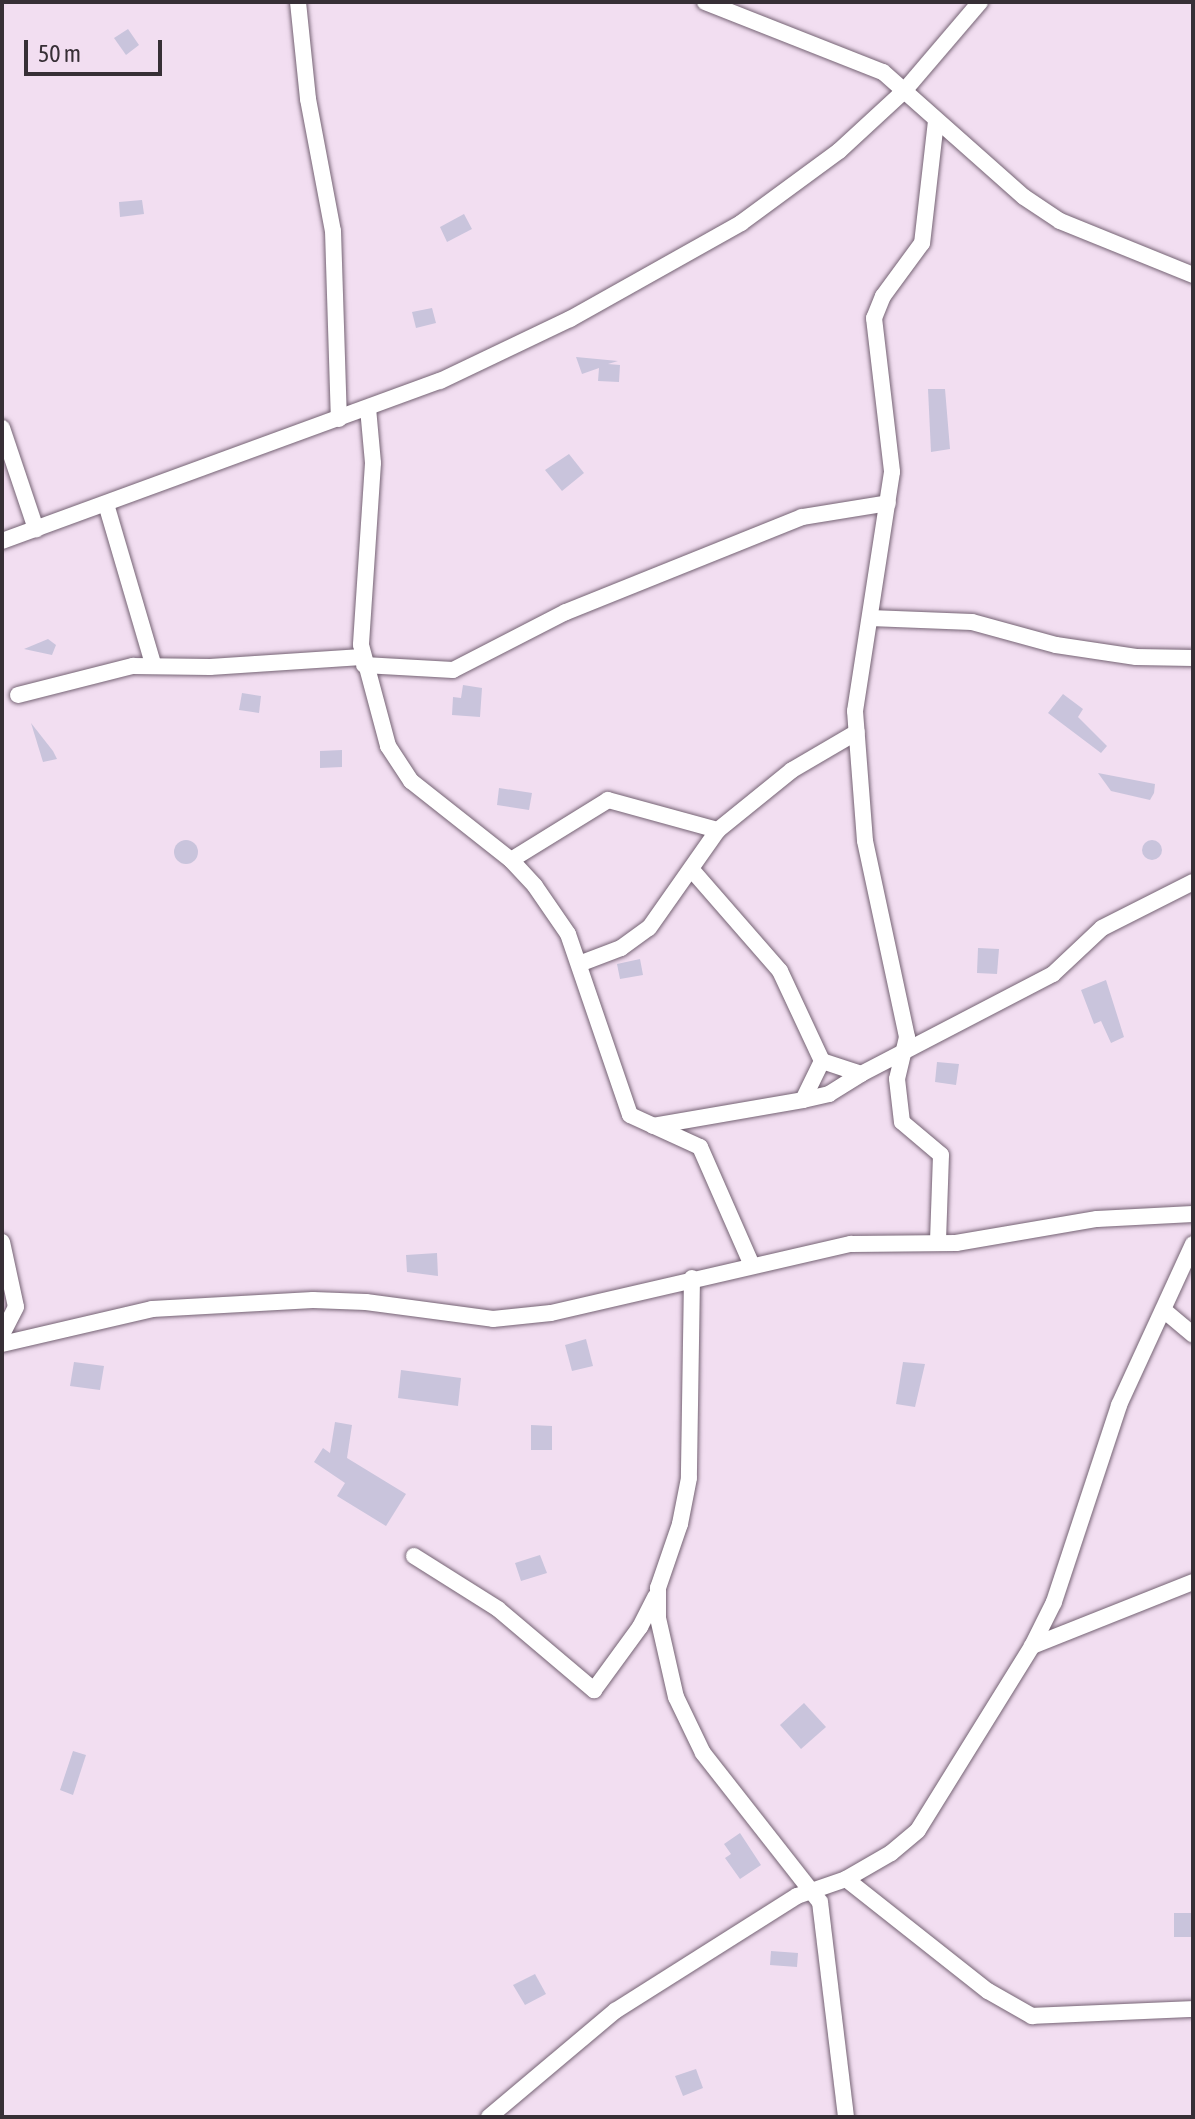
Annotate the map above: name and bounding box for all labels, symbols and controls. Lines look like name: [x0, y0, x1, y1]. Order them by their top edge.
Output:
scale bar: [28, 24, 166, 74]
text: 50 m: [38, 40, 81, 67]

